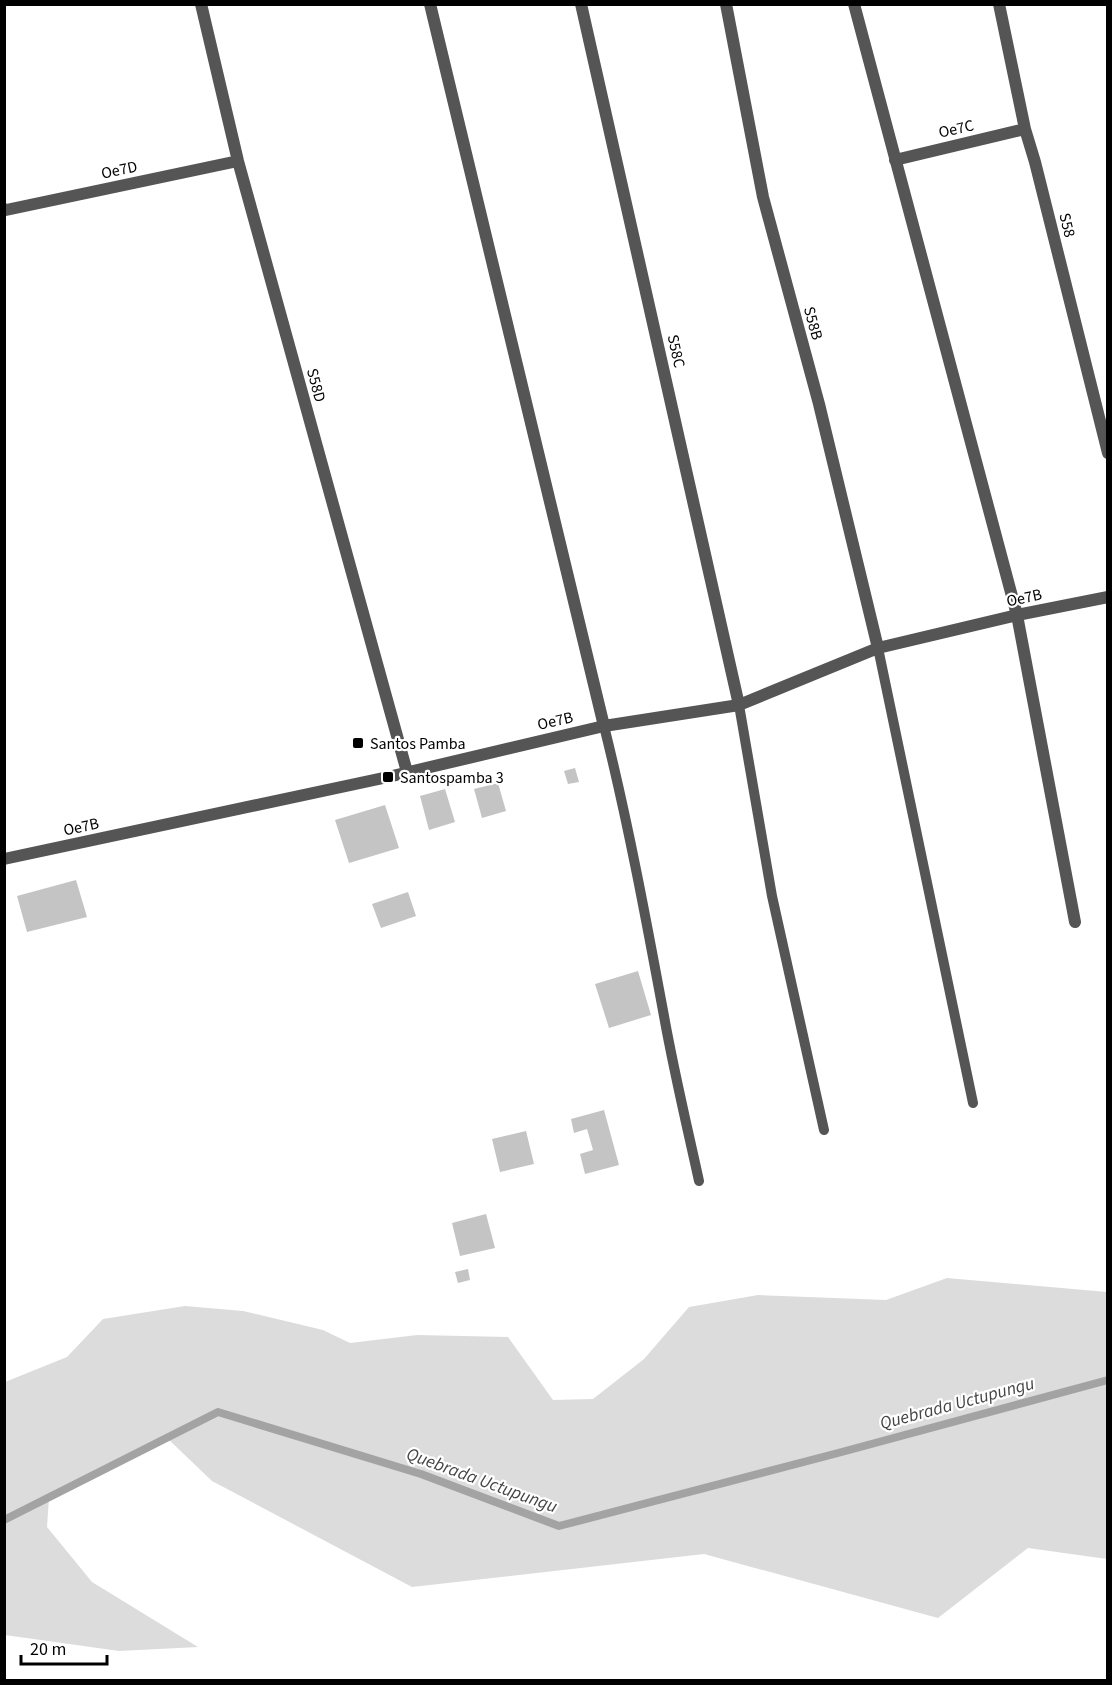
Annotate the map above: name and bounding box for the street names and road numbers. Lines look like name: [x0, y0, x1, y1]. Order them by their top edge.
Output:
street label: Oe7C: [936, 114, 976, 144]
street label: Oe7D: [99, 155, 139, 185]
street label: S58: [1053, 211, 1081, 240]
street label: S58B: [798, 304, 828, 342]
street label: S58C: [662, 332, 691, 370]
street label: S58D: [301, 366, 331, 405]
street label: Oe7B: [1004, 583, 1044, 612]
street label: Oe7B: [535, 706, 575, 736]
street label: Oe7B: [61, 812, 101, 841]

